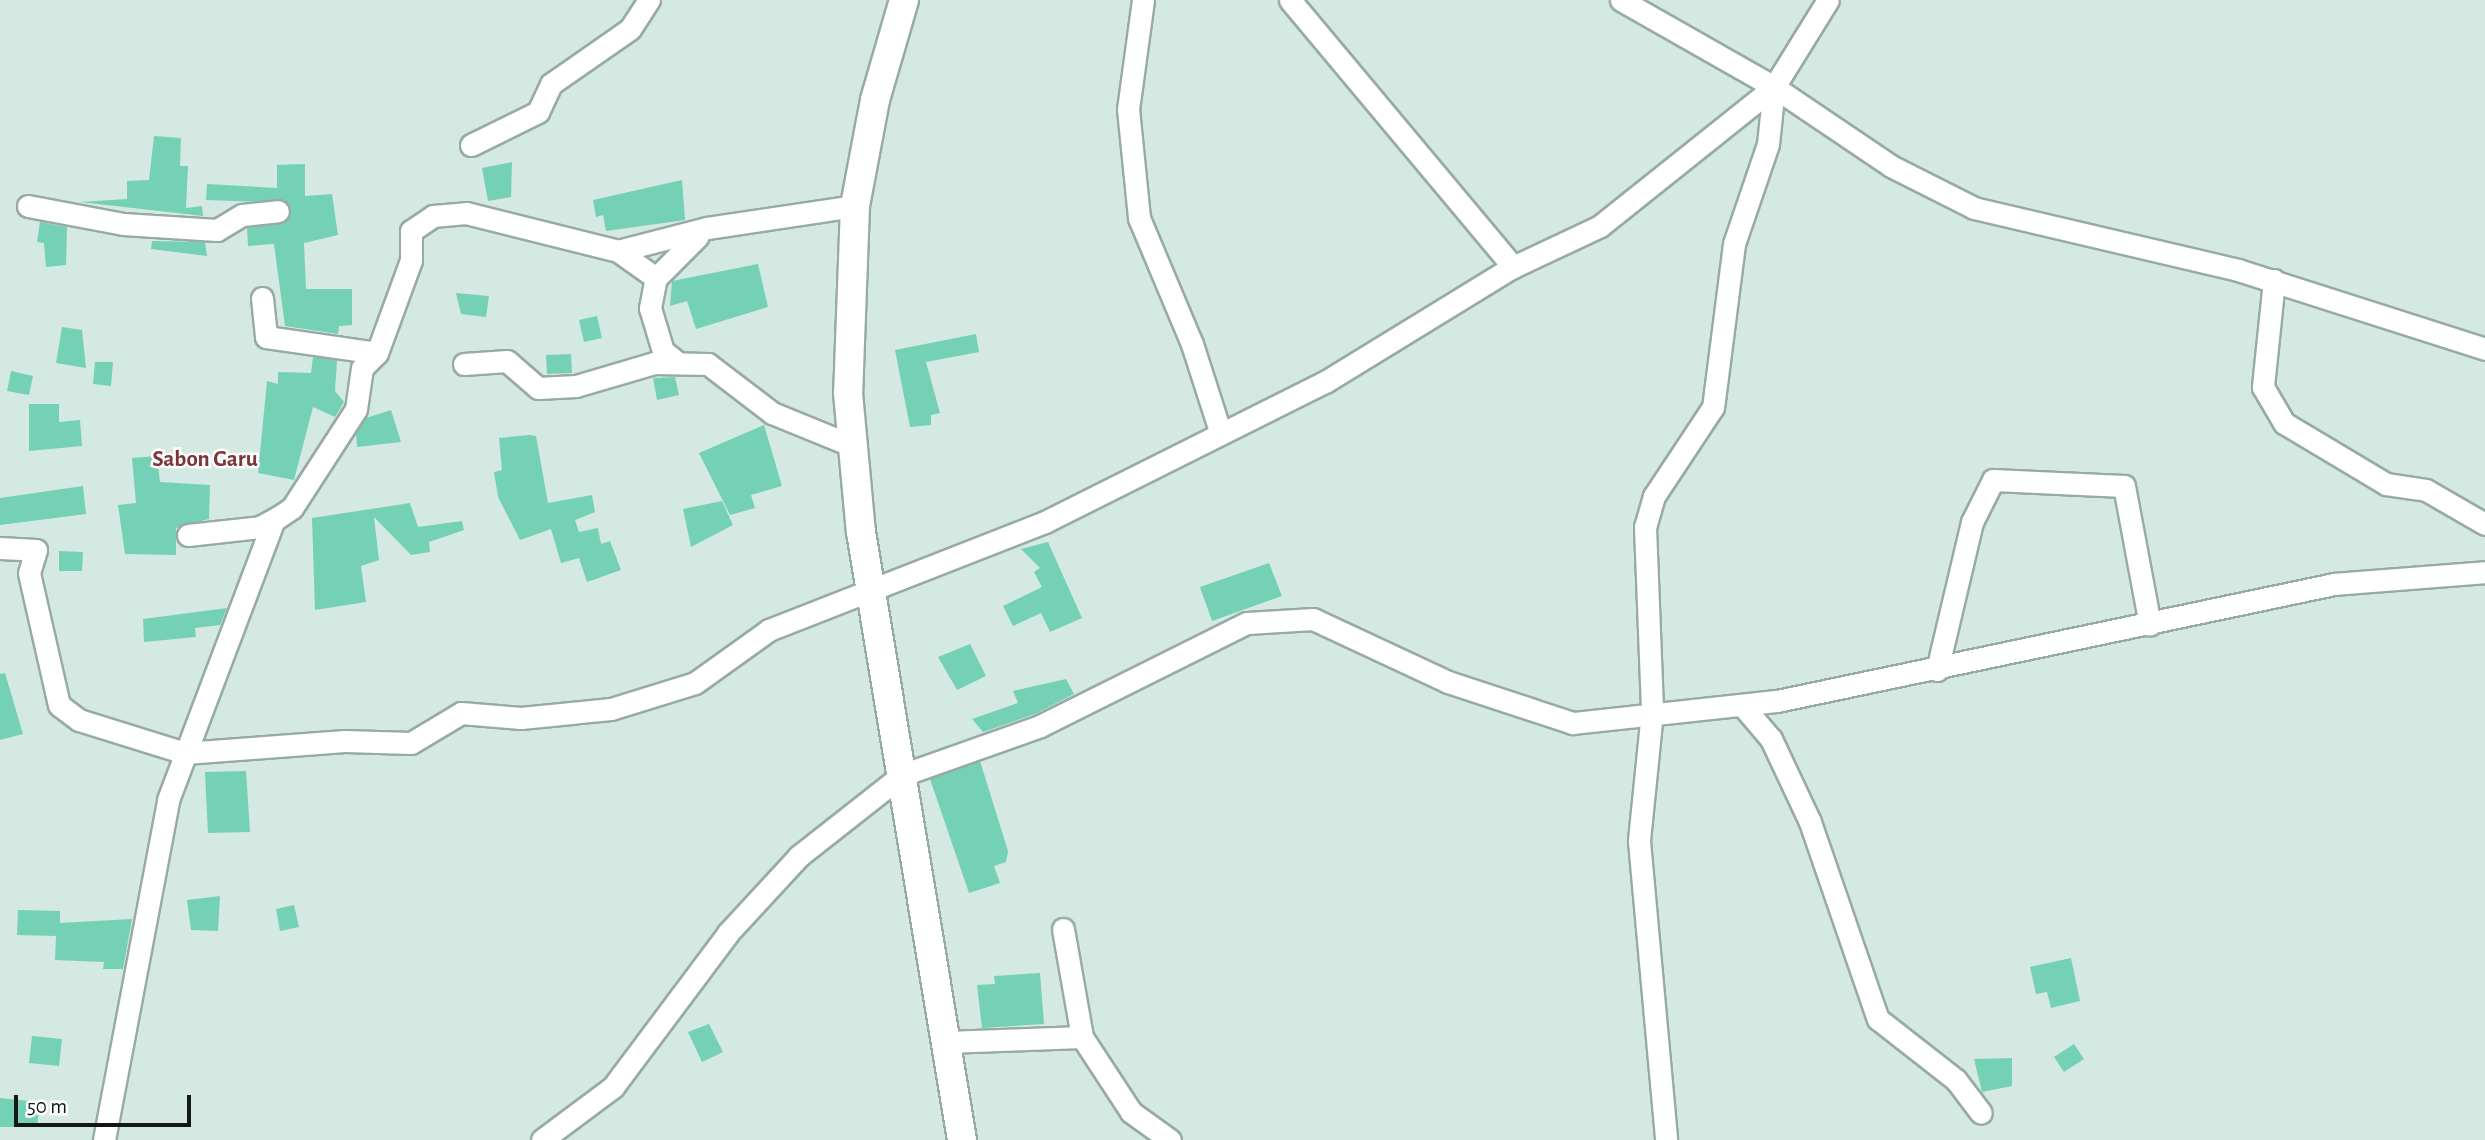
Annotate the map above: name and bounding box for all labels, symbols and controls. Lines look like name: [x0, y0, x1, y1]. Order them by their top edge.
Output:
district label: Sabon Garu: [152, 446, 258, 474]
scale bar: [18, 1080, 194, 1124]
text: 50 m: [27, 1096, 67, 1117]

